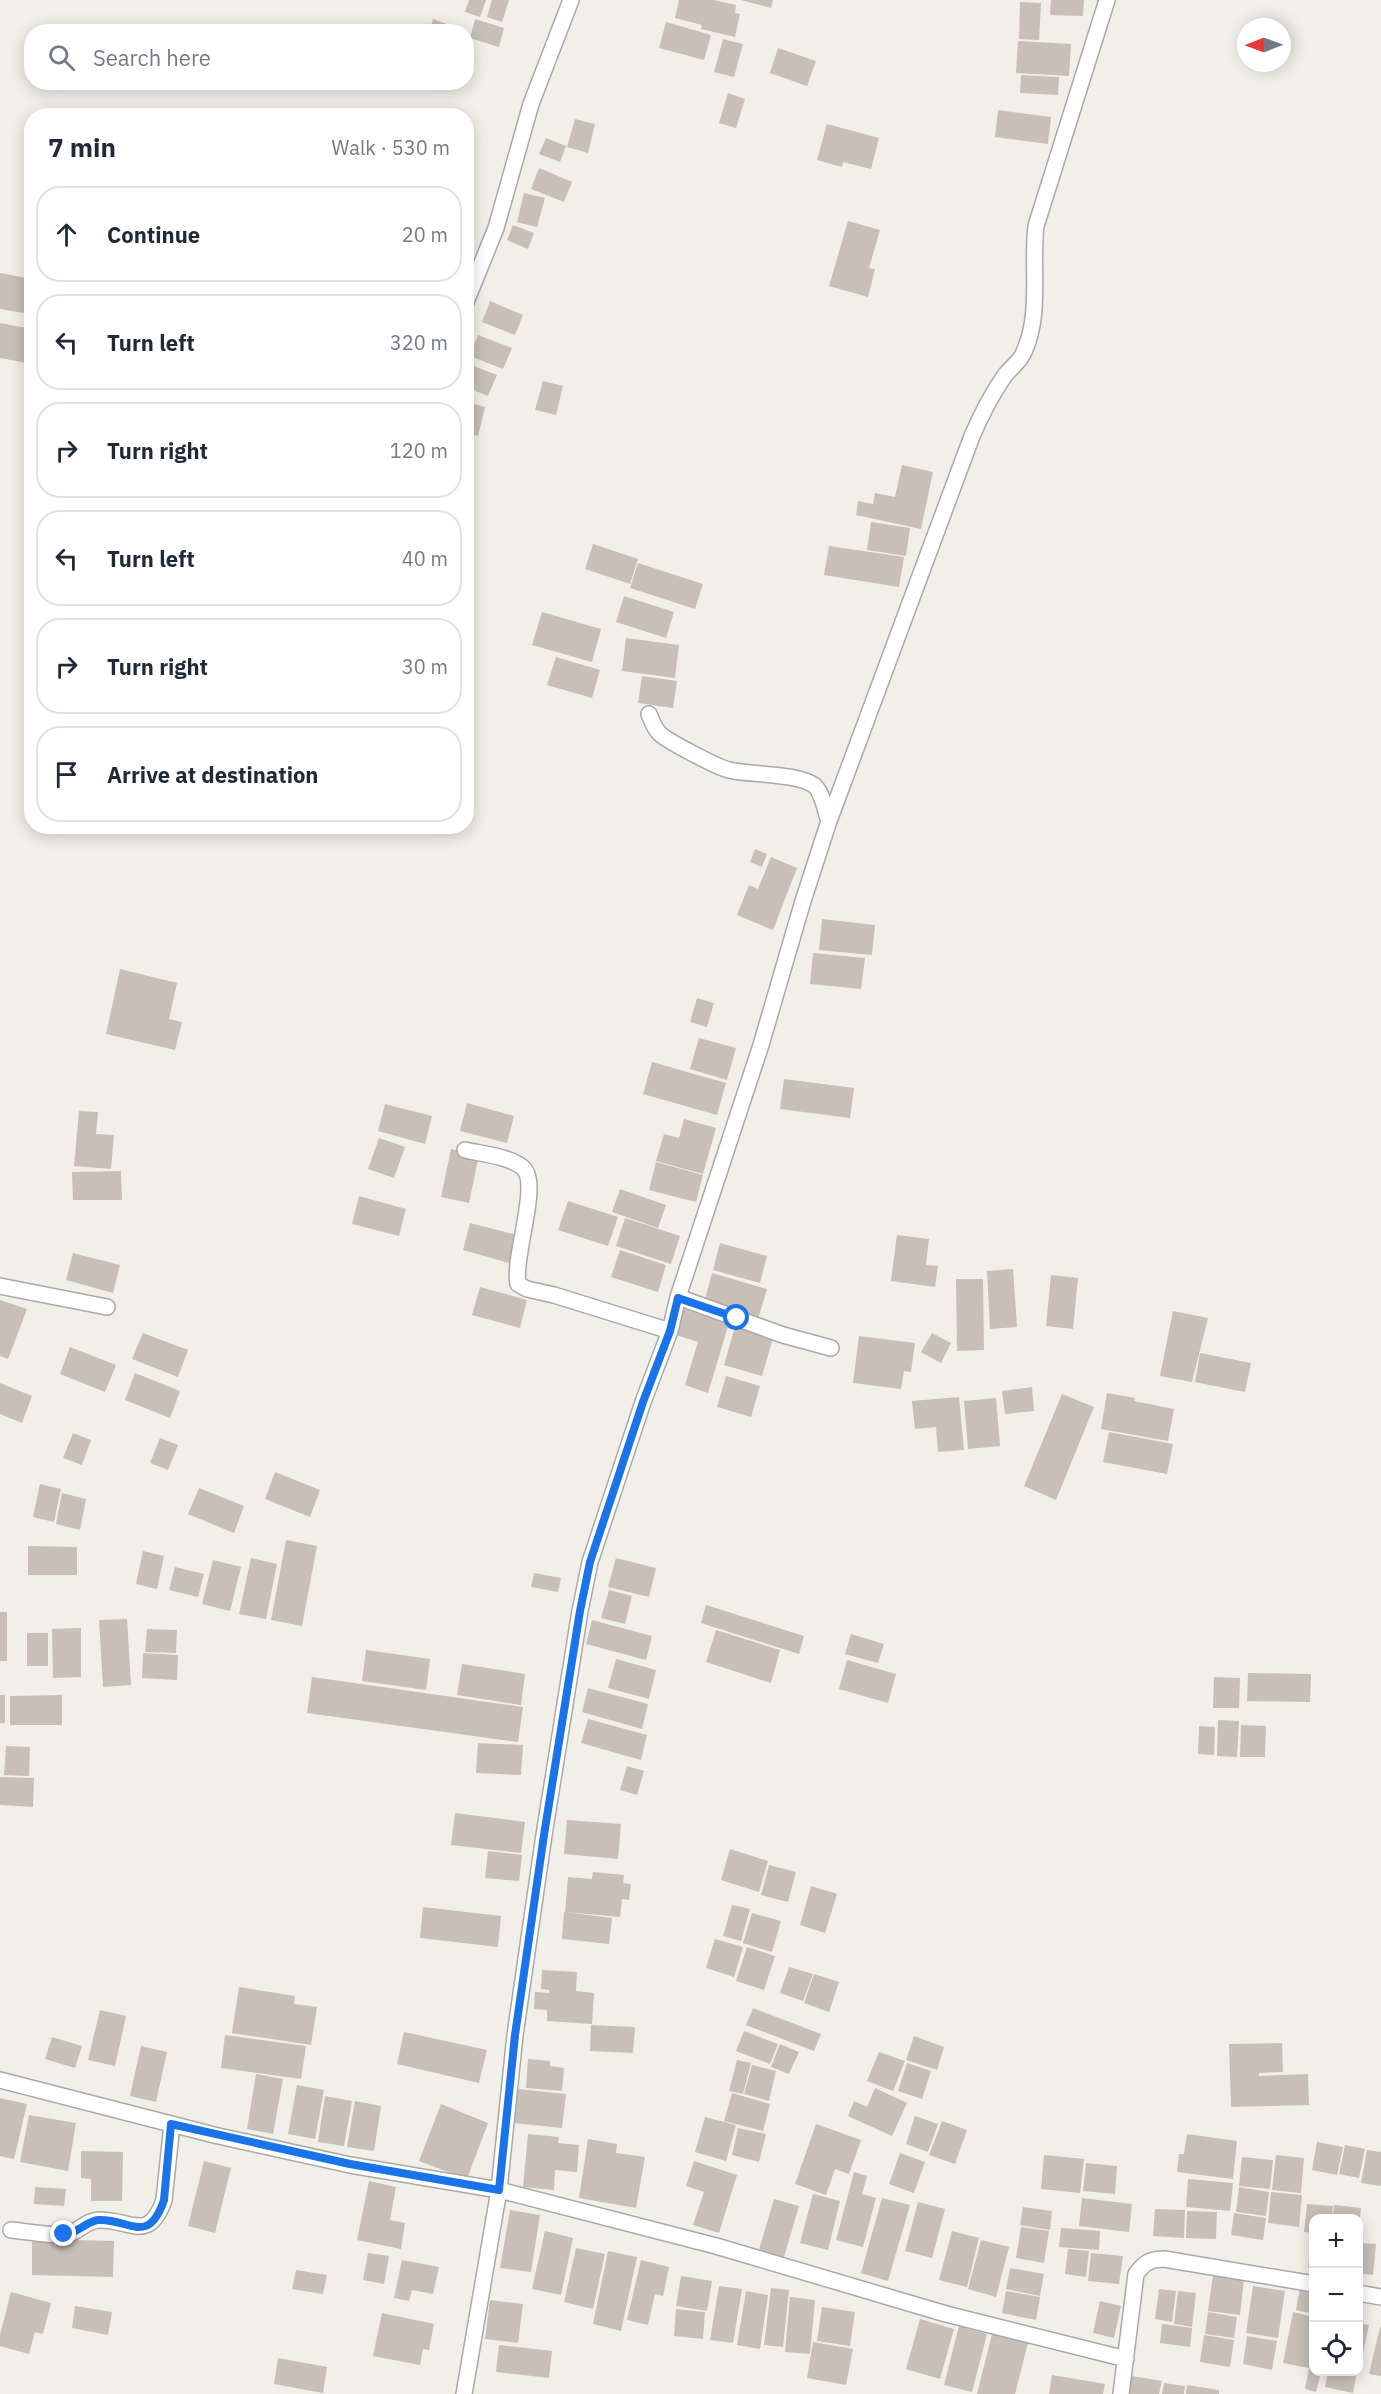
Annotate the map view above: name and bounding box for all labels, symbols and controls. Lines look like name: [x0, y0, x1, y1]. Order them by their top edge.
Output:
north arrow: [1237, 18, 1291, 72]
search box: [24, 24, 474, 90]
icon: search: [45, 41, 78, 74]
text: Search here: [93, 43, 211, 72]
text: 7 min: [48, 130, 116, 164]
text: Walk · 530 m: [332, 134, 450, 161]
icon: ahead: [50, 218, 83, 251]
text: Continue: [107, 220, 200, 249]
text: 20 m: [402, 221, 448, 248]
icon: left: [50, 326, 83, 359]
text: Turn left: [107, 328, 195, 357]
text: 320 m: [390, 329, 448, 356]
icon: right: [50, 434, 83, 467]
text: Turn right: [107, 436, 208, 465]
text: 120 m: [390, 437, 448, 464]
icon: left: [50, 542, 83, 575]
text: Turn left: [107, 544, 195, 573]
text: 40 m: [402, 545, 448, 572]
icon: right: [50, 650, 83, 683]
text: Turn right: [107, 652, 208, 681]
text: 30 m: [402, 653, 448, 680]
icon: arrive: [50, 758, 83, 791]
text: Arrive at destination: [107, 760, 318, 789]
route start: [723, 1304, 749, 1330]
map controls: [1309, 2214, 1363, 2376]
button: +: [1309, 2214, 1363, 2268]
route end: [50, 2220, 76, 2246]
button: −: [1309, 2268, 1363, 2322]
button: locate: [1309, 2322, 1363, 2376]

